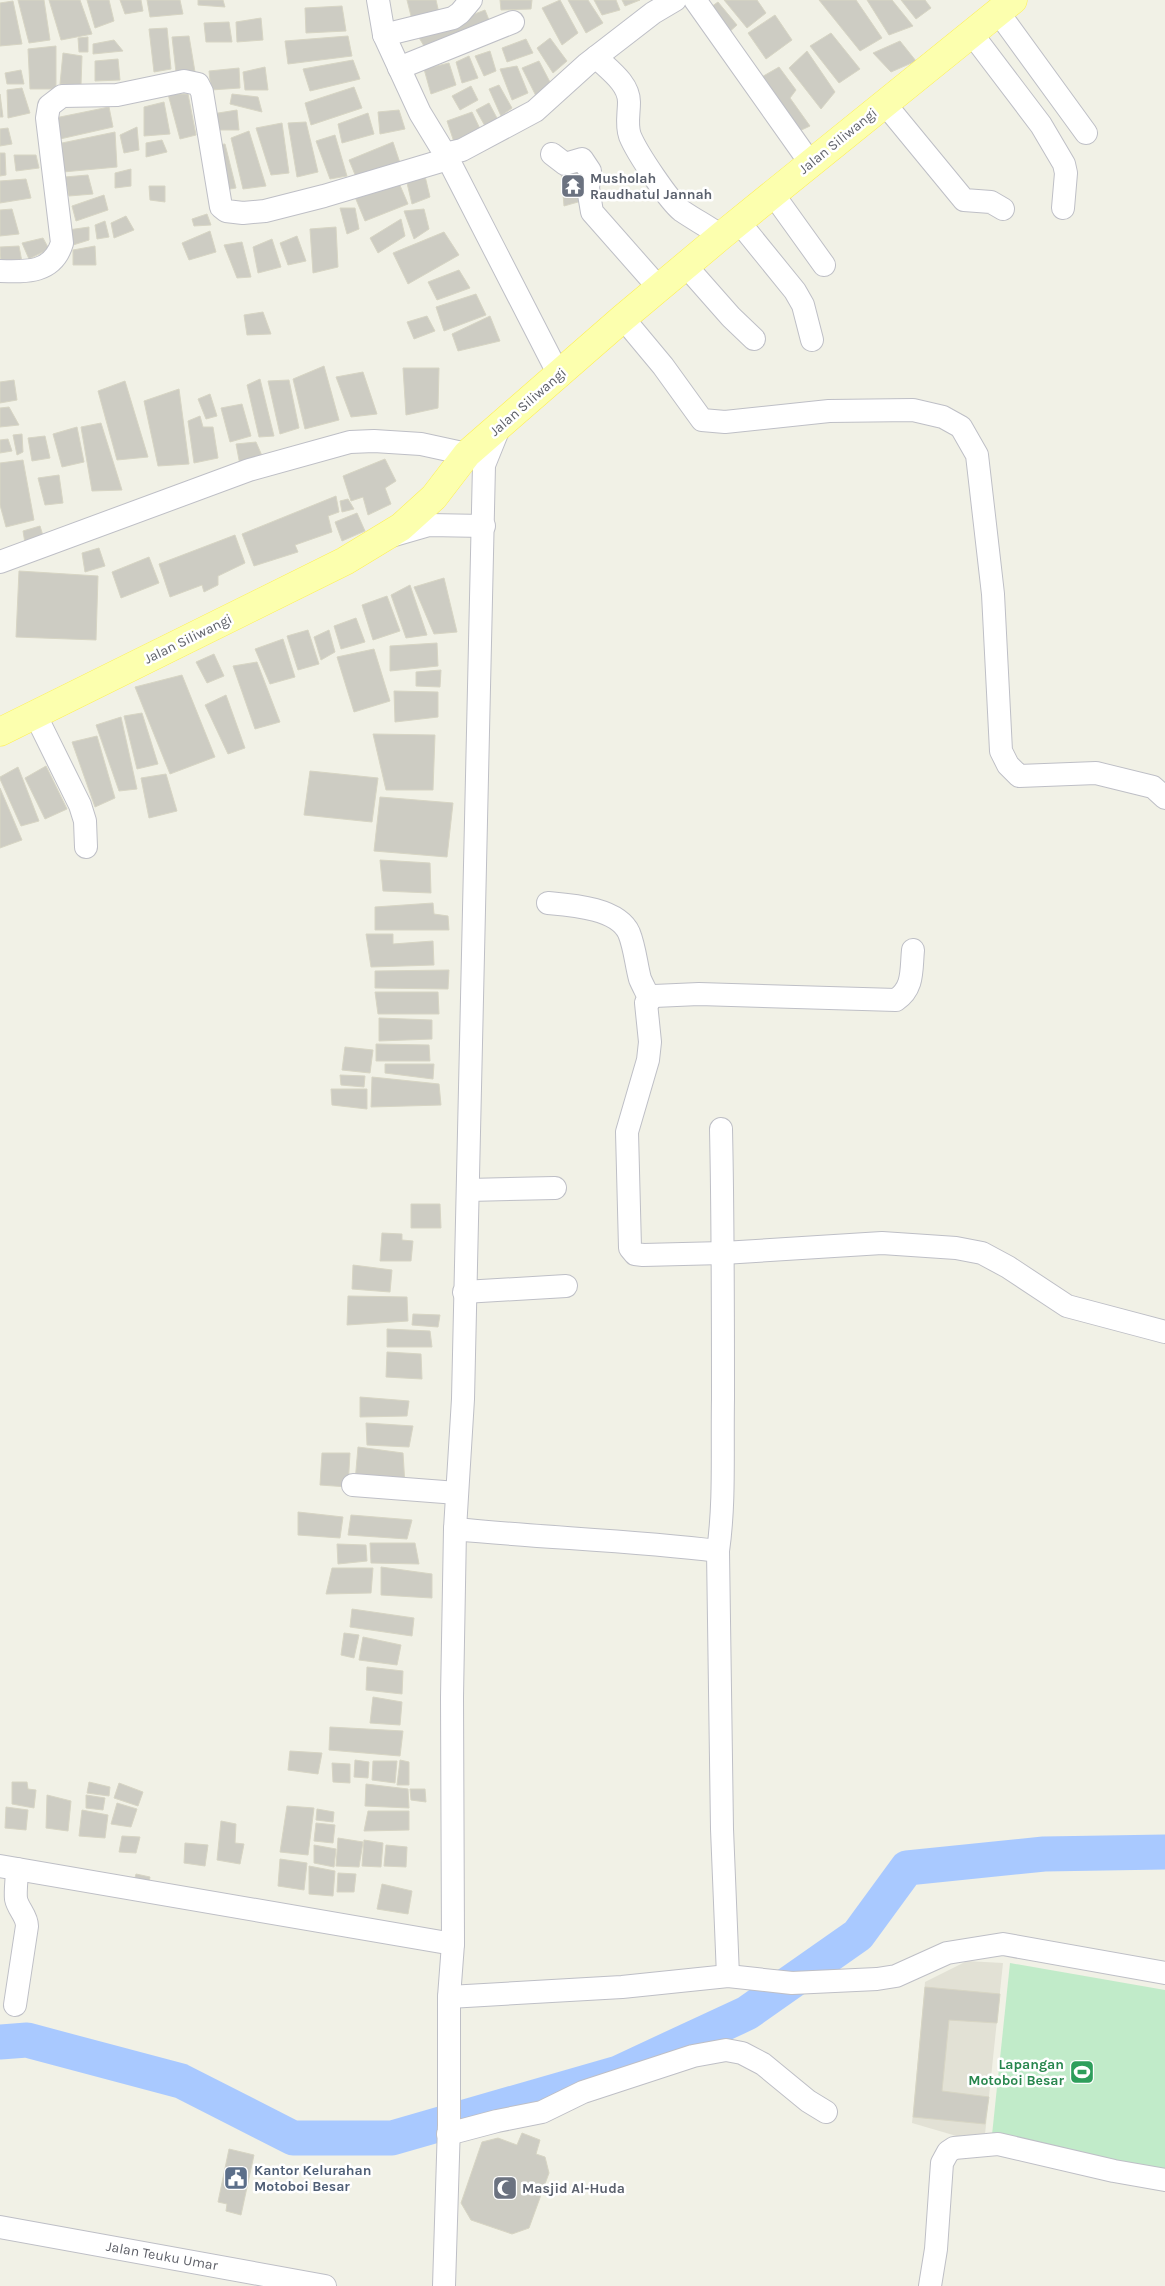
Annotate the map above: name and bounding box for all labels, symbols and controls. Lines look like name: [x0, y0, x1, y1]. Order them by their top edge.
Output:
street label: Jalan Siliwangi: [795, 104, 881, 178]
place label: Musholah Raudhatul Jannah: [590, 170, 712, 203]
temple icon: Musholah Raudhatul Jannah: [560, 173, 586, 199]
street label: Jalan Siliwangi: [486, 364, 570, 440]
street label: Jalan Siliwangi: [141, 610, 235, 668]
place label: Lapangan Motoboi Besar: [968, 2056, 1064, 2089]
sports icon: Lapangan Motoboi Besar: [1069, 2059, 1095, 2085]
place label: Kantor Kelurahan Motoboi Besar: [254, 2162, 372, 2195]
public building icon: Kantor Kelurahan Motoboi Besar: [223, 2165, 249, 2191]
mosque icon: Masjid Al-Huda: [492, 2175, 518, 2201]
place label: Masjid Al-Huda: [522, 2180, 625, 2197]
street label: Jalan Teuku Umar: [105, 2238, 220, 2274]

